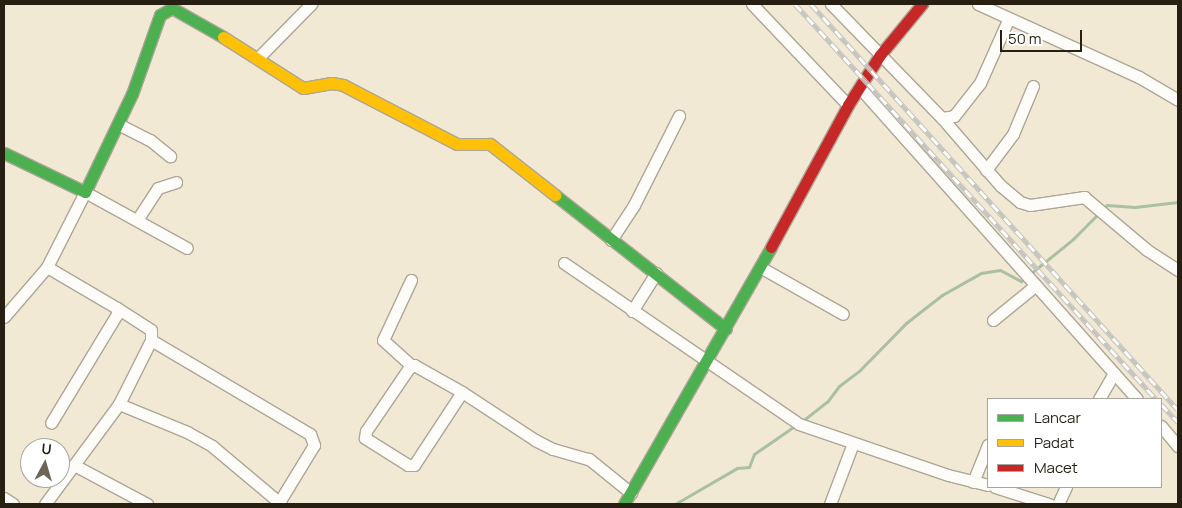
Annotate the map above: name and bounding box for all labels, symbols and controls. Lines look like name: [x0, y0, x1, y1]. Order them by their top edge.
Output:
scale bar: [1002, 20, 1084, 52]
text: 50 m: [1008, 28, 1042, 49]
legend: [987, 398, 1162, 488]
text: Lancar: [1034, 407, 1081, 428]
text: Padat: [1034, 432, 1074, 453]
north arrow: [20, 438, 70, 488]
text: U: [41, 439, 53, 459]
text: Macet: [1034, 457, 1078, 478]

